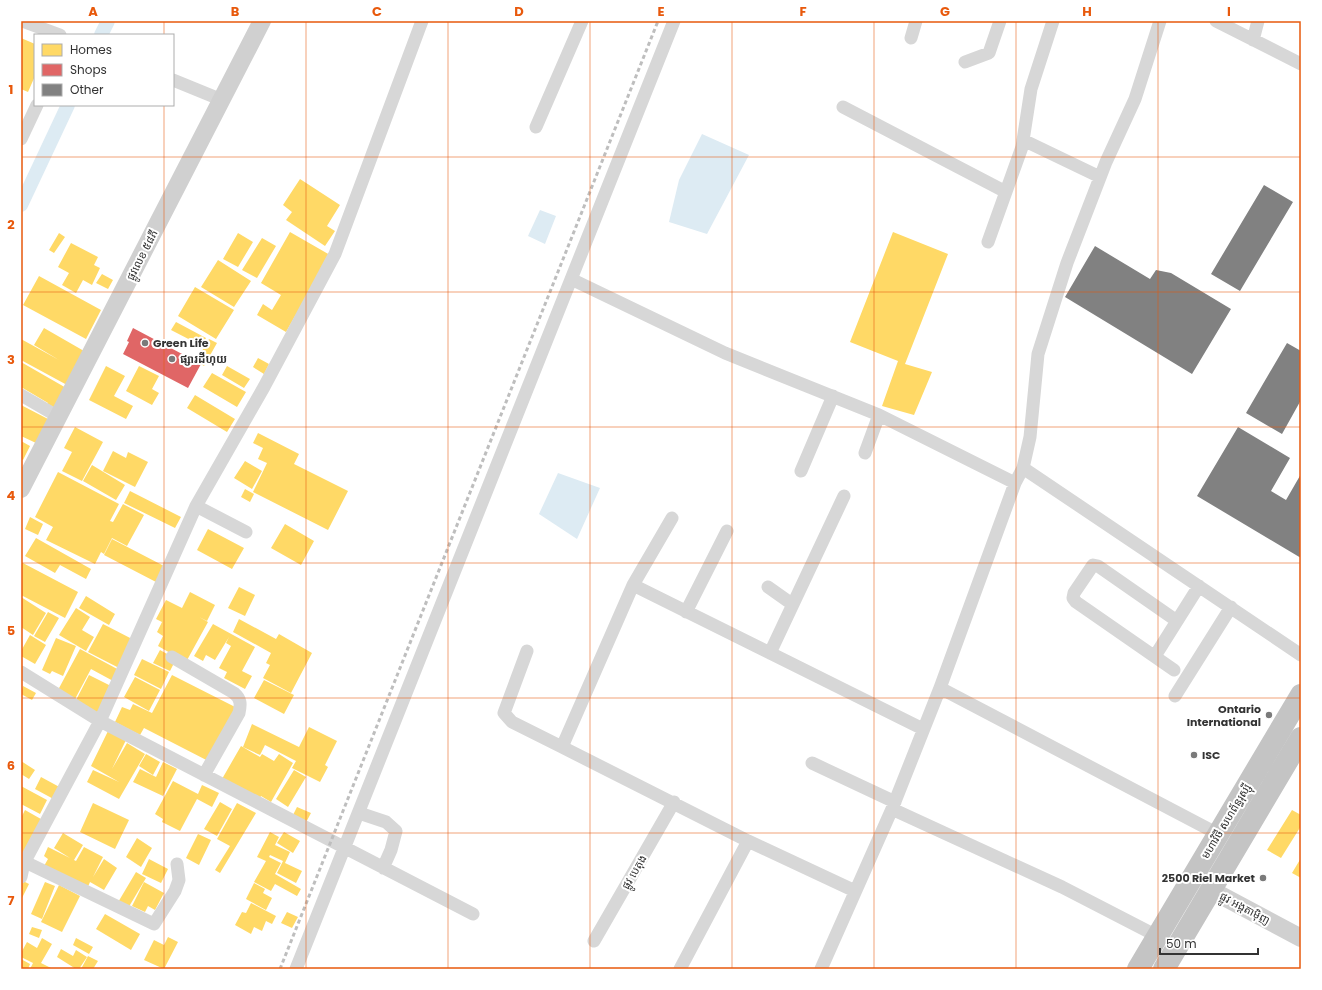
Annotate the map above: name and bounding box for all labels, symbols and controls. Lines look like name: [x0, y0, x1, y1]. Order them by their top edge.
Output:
text: A: [88, 2, 98, 21]
text: B: [231, 2, 240, 21]
text: C: [372, 2, 382, 21]
text: D: [514, 2, 524, 21]
text: E: [657, 2, 665, 21]
text: F: [799, 2, 807, 21]
text: G: [940, 2, 950, 21]
text: H: [1082, 2, 1092, 21]
text: I: [1227, 2, 1231, 21]
legend: [34, 34, 174, 106]
text: Homes: [70, 41, 112, 58]
text: Shops: [70, 61, 107, 78]
text: 1: [9, 80, 13, 99]
text: Other: [70, 81, 104, 98]
text: 2: [7, 215, 15, 234]
street label: ផ្លូវលេខ ៥៨ភី: [122, 227, 164, 284]
place label: Green Life: [153, 335, 209, 351]
marker: Green Life: [140, 338, 150, 348]
text: 3: [7, 350, 15, 369]
place label: ផ្សារដីហុយ: [180, 351, 227, 367]
marker: ផ្សារដីហុយ: [167, 354, 177, 364]
text: 4: [7, 486, 16, 505]
text: 5: [7, 621, 15, 640]
place label: Ontario International: [1187, 701, 1261, 730]
marker: Ontario International: [1264, 710, 1274, 720]
place label: ISC: [1202, 747, 1220, 763]
marker: ISC: [1189, 750, 1199, 760]
text: 6: [7, 756, 15, 775]
street label: មហាវិថី សហព័ន្ធរុស្ស៊ី: [1197, 780, 1256, 862]
street label: ផ្លូវ បេតុង: [618, 852, 652, 893]
place label: 2500 Riel Market: [1162, 870, 1256, 886]
marker: 2500 Riel Market: [1258, 873, 1268, 883]
street label: ផ្លូវ អង្តតាម៉ិញ: [1216, 888, 1273, 930]
text: 7: [8, 891, 15, 910]
scale bar: [1160, 930, 1258, 956]
text: 50 m: [1166, 935, 1197, 952]

